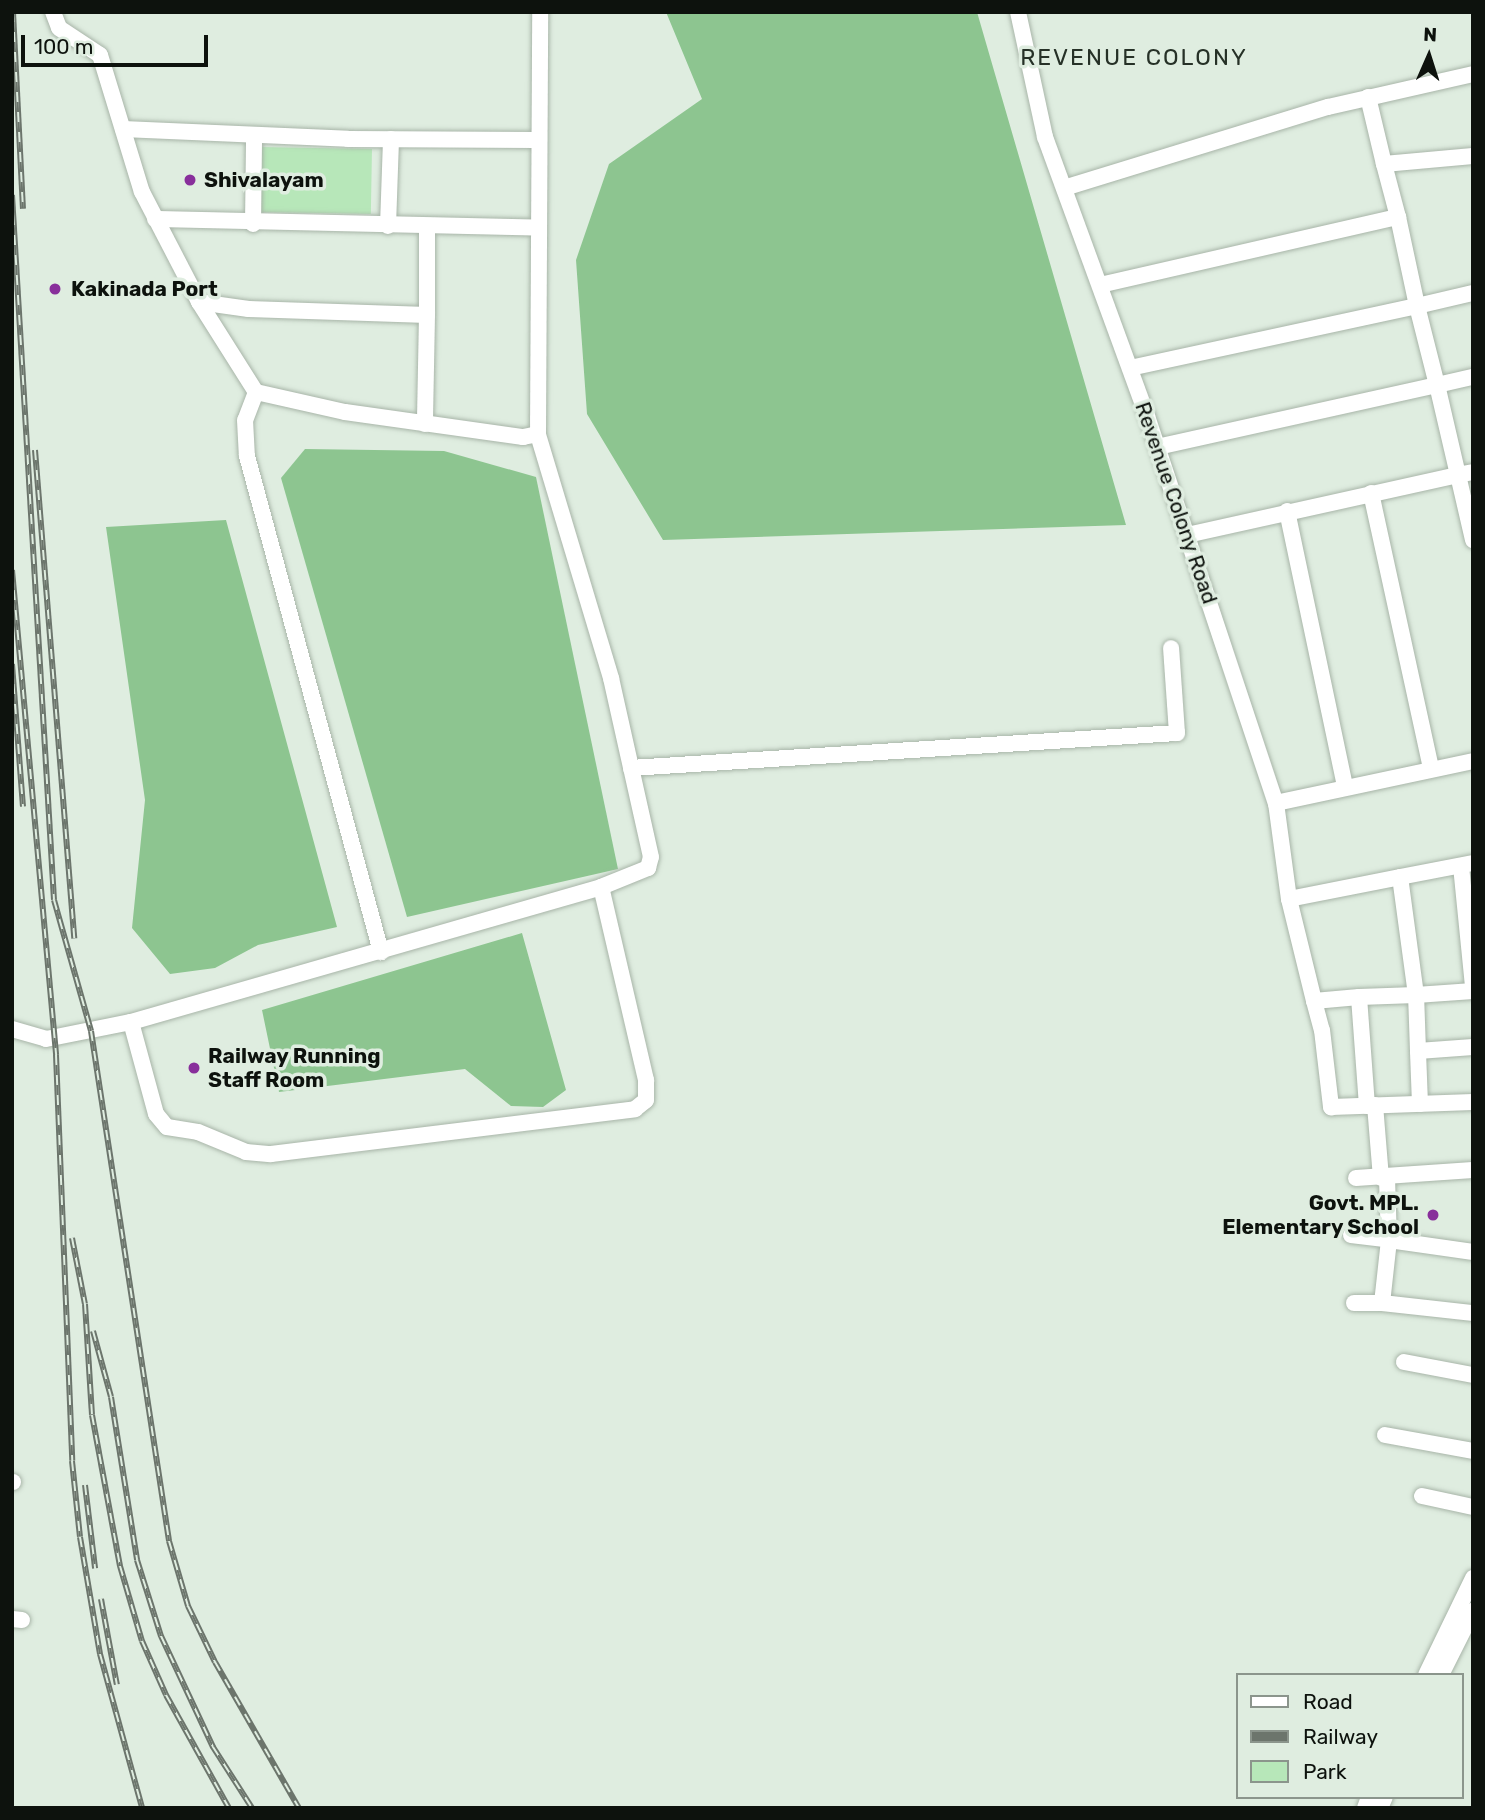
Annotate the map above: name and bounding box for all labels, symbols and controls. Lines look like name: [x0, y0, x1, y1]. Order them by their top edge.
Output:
scale bar: [24, 21, 212, 65]
north arrow: [1394, 21, 1464, 91]
text: N: [1423, 23, 1438, 46]
text: 100 m: [34, 34, 93, 59]
district label: REVENUE COLONY: [1022, 43, 1246, 71]
place label: Shivalayam: [204, 167, 324, 193]
marker: Shivalayam: [182, 172, 198, 188]
place label: Kakinada Port: [71, 276, 218, 302]
marker: Kakinada Port: [45, 279, 65, 299]
street label: Revenue Colony Road: [1130, 398, 1222, 608]
place label: Railway Running Staff Room: [208, 1043, 381, 1093]
marker: Railway Running Staff Room: [186, 1060, 202, 1076]
place label: Govt. MPL. Elementary School: [1222, 1190, 1419, 1240]
marker: Govt. MPL. Elementary School: [1425, 1207, 1441, 1223]
legend: [1236, 1673, 1464, 1799]
text: Road: [1303, 1689, 1353, 1714]
text: Railway: [1303, 1724, 1378, 1749]
text: Park: [1303, 1759, 1347, 1784]

